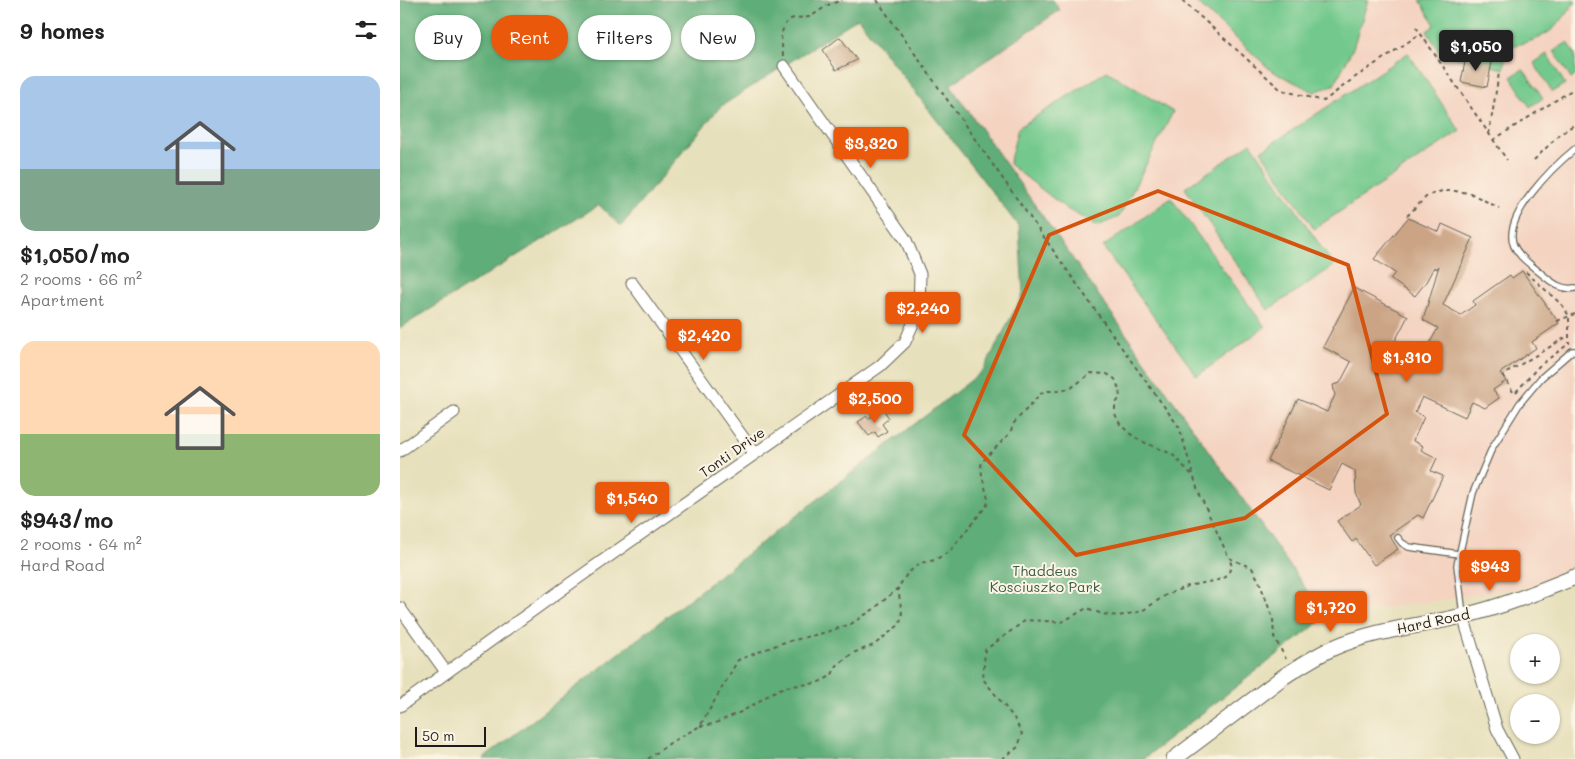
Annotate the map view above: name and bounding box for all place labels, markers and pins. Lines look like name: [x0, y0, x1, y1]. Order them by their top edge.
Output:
pin: $1,050: [1435, 30, 1517, 72]
pin: $3,320: [830, 126, 912, 169]
pin: $2,240: [882, 292, 964, 334]
pin: $2,420: [663, 318, 745, 361]
pin: $1,310: [1366, 340, 1448, 383]
pin: $2,500: [834, 382, 916, 424]
pin: $1,540: [591, 482, 673, 524]
pin: $943: [1460, 550, 1520, 592]
pin: $1,720: [1290, 590, 1372, 633]

